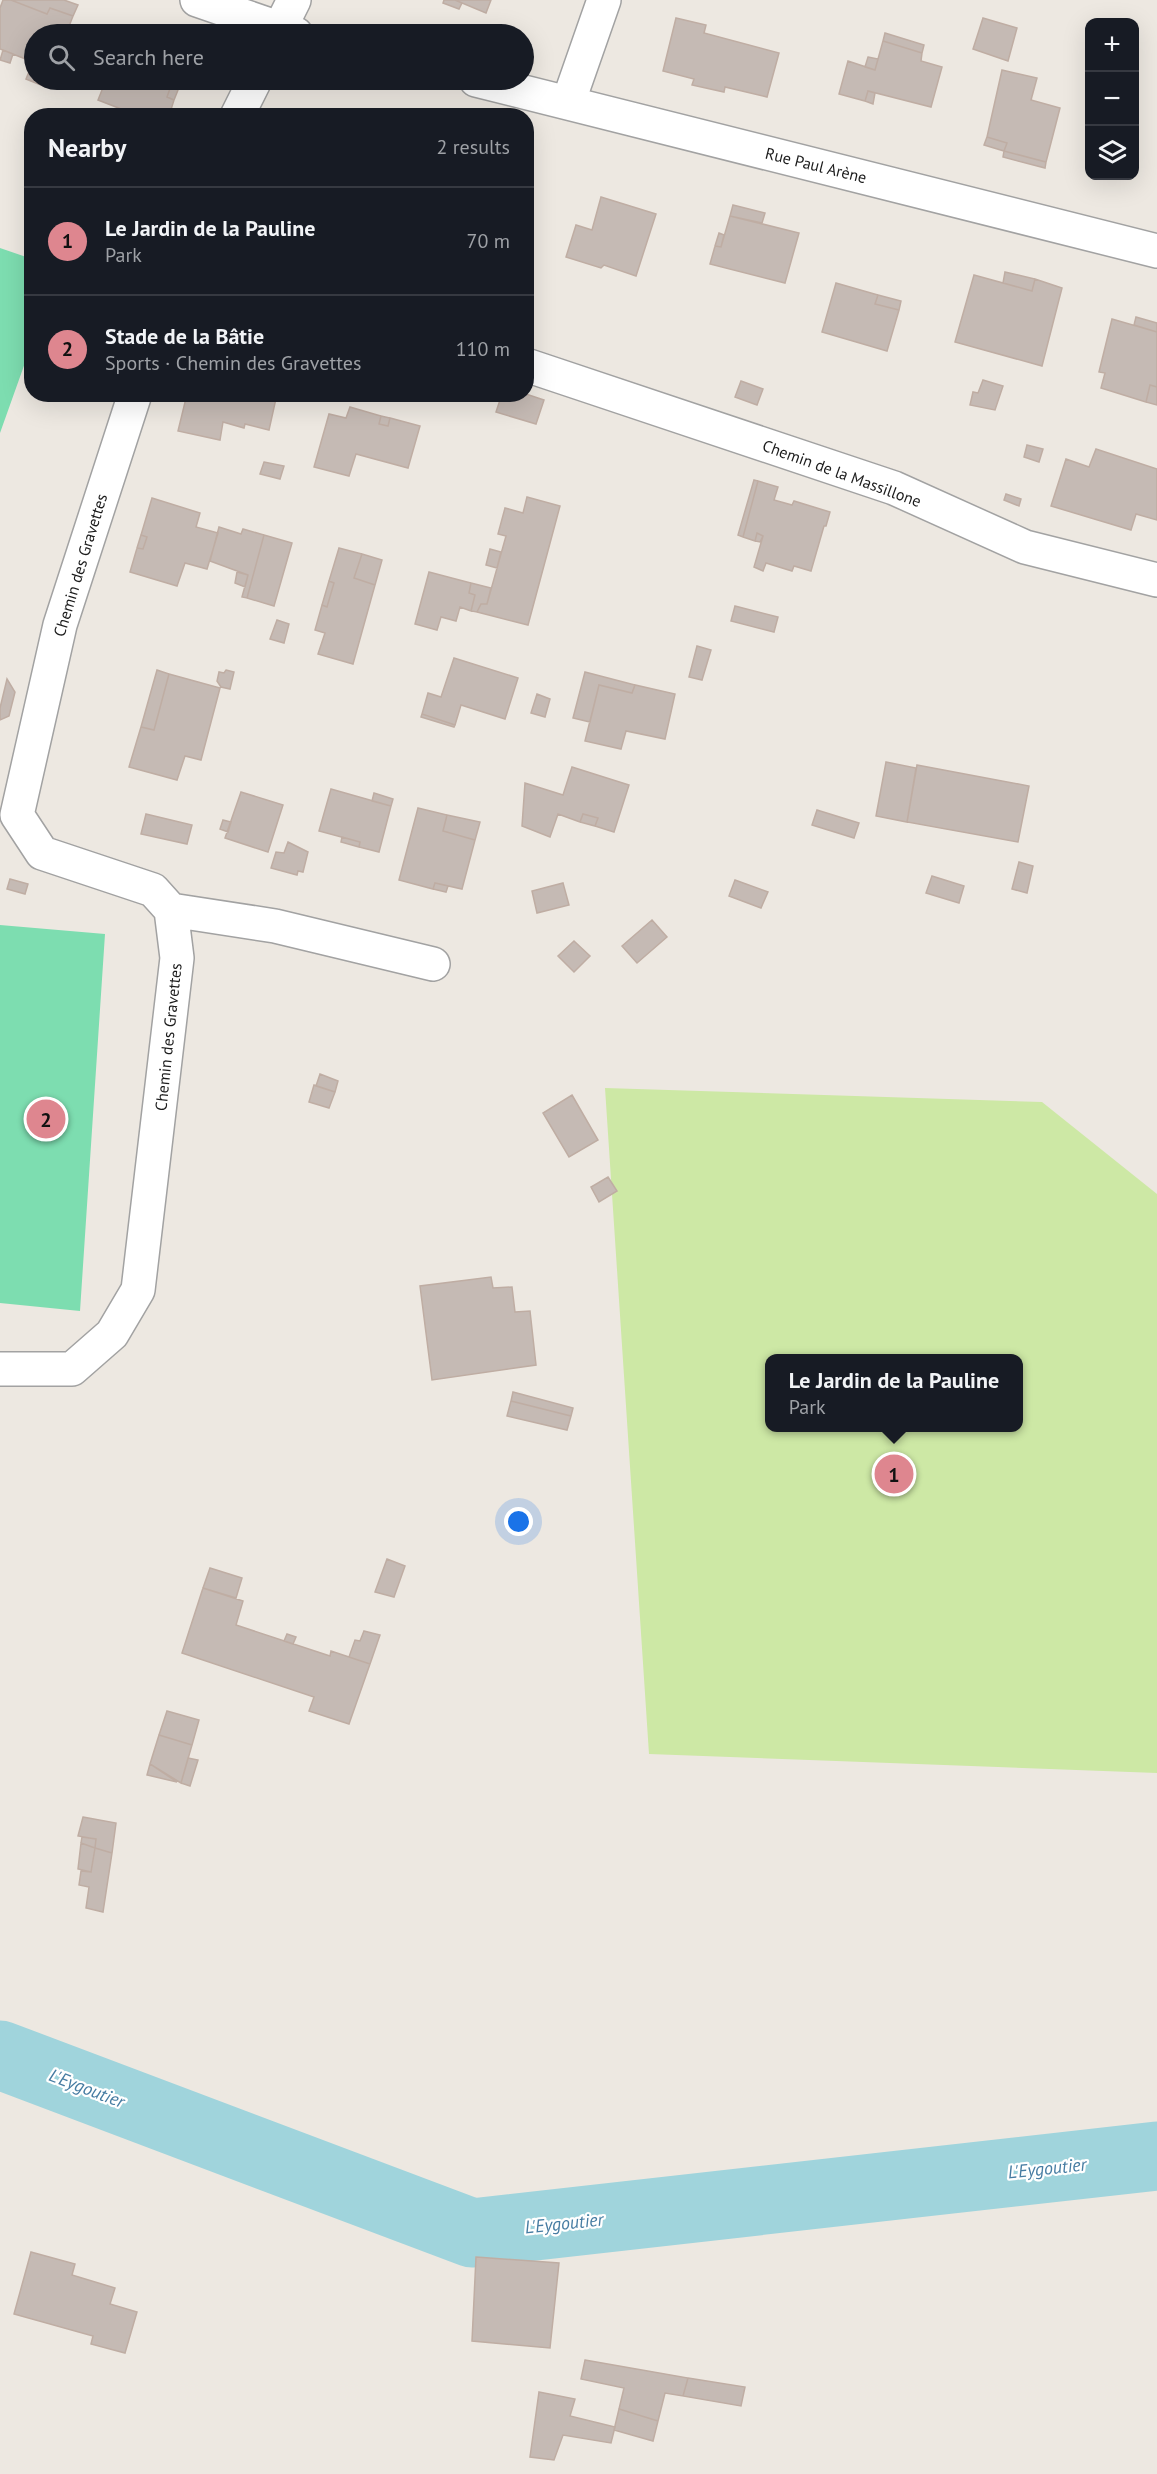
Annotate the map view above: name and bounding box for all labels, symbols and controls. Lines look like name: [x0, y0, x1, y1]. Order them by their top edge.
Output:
map controls: [1085, 18, 1139, 180]
button: +: [1085, 18, 1139, 72]
search box: [24, 24, 534, 90]
icon: search: [45, 41, 78, 74]
text: Search here: [93, 43, 204, 71]
button: −: [1085, 72, 1139, 126]
button: layers: [1085, 126, 1139, 180]
text: Nearby: [48, 131, 126, 164]
text: 2 results: [437, 134, 510, 160]
street label: Rue Paul Arène: [763, 143, 869, 187]
text: Le Jardin de la Pauline: [105, 214, 315, 242]
text: 1: [62, 228, 73, 254]
text: 70 m: [467, 228, 510, 254]
text: Park: [105, 242, 142, 268]
text: Stade de la Bâtie: [105, 322, 264, 350]
text: 2: [62, 336, 73, 362]
text: 110 m: [456, 336, 510, 362]
text: Sports · Chemin des Gravettes: [105, 350, 361, 376]
street label: Chemin de la Massillone: [760, 435, 924, 511]
street label: Chemin des Gravettes: [49, 491, 111, 639]
street label: Chemin des Gravettes: [150, 962, 186, 1112]
pin: 2: [26, 1096, 66, 1142]
popup: [765, 1354, 1023, 1432]
text: Le Jardin de la Pauline: [789, 1366, 999, 1394]
text: Park: [789, 1394, 826, 1420]
pin: 1: [874, 1452, 914, 1496]
your location: [504, 1507, 533, 1536]
water label: L'Eygoutier: [46, 2063, 129, 2113]
water label: L'Eygoutier: [1007, 2152, 1089, 2184]
water label: L'Eygoutier: [524, 2207, 606, 2239]

